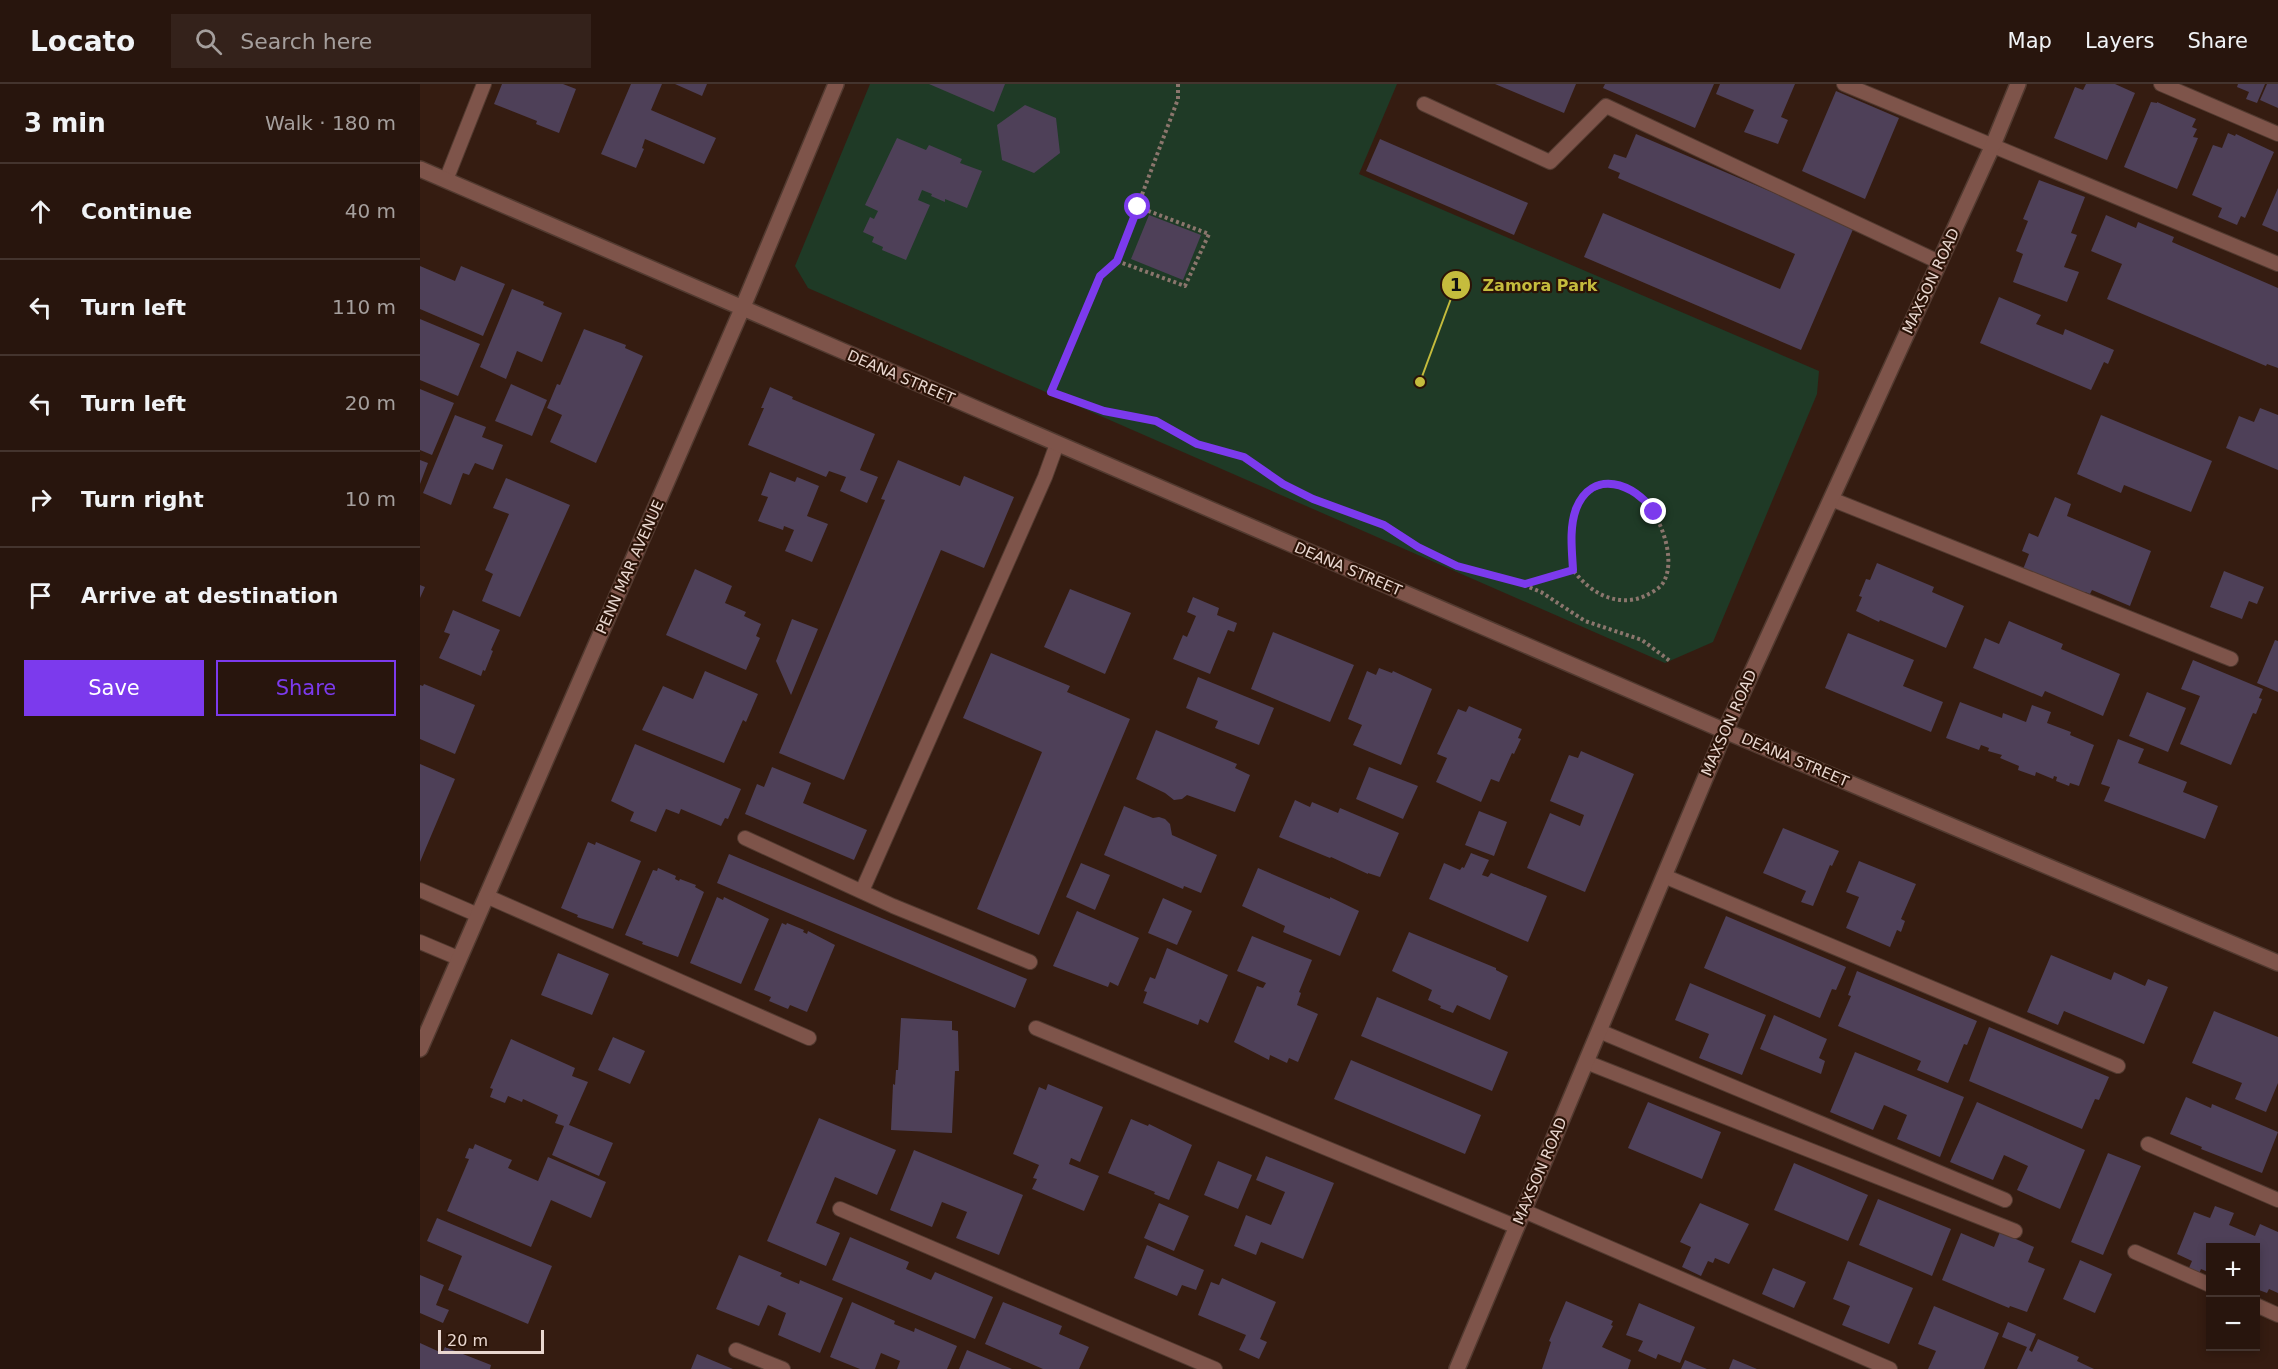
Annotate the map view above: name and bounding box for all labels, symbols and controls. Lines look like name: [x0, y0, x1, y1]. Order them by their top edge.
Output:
search box: [171, 14, 591, 68]
text: Locato: [30, 25, 135, 58]
icon: search: [192, 25, 225, 58]
text: Search here: [240, 29, 372, 54]
text: Map: [2008, 29, 2052, 53]
text: Layers: [2085, 29, 2154, 53]
text: Share: [2187, 29, 2248, 53]
text: 3 min: [24, 108, 106, 138]
text: Walk · 180 m: [265, 111, 396, 135]
route start: [1124, 193, 1150, 219]
icon: ahead: [24, 195, 57, 228]
text: Continue: [81, 199, 192, 224]
text: 40 m: [345, 199, 396, 223]
street label: MAXSON ROAD: [1899, 225, 1963, 337]
callout: Zamora Park: [1441, 268, 1609, 302]
text: 1: [1450, 274, 1462, 295]
text: Zamora Park: [1483, 276, 1598, 295]
icon: left: [24, 291, 57, 324]
text: Turn left: [81, 295, 186, 320]
text: 110 m: [332, 295, 396, 319]
street label: DEANA STREET: [845, 346, 958, 408]
icon: left: [24, 387, 57, 420]
text: Turn left: [81, 391, 186, 416]
text: 20 m: [345, 391, 396, 415]
icon: right: [24, 483, 57, 516]
text: Turn right: [81, 487, 204, 512]
text: 10 m: [345, 487, 396, 511]
street label: PENN MAR AVENUE: [592, 497, 668, 637]
route end: [1640, 498, 1666, 524]
street label: DEANA STREET: [1292, 538, 1405, 600]
icon: arrive: [24, 579, 57, 612]
text: Arrive at destination: [81, 583, 338, 608]
button: Save: [24, 660, 204, 716]
button: Share: [216, 660, 396, 716]
street label: MAXSON ROAD: [1697, 667, 1761, 779]
street label: DEANA STREET: [1739, 729, 1852, 791]
street label: MAXSON ROAD: [1509, 1115, 1571, 1227]
map controls: [2206, 1243, 2260, 1351]
button: +: [2206, 1243, 2260, 1297]
button: −: [2206, 1297, 2260, 1351]
scale bar: [438, 1327, 544, 1354]
text: 20 m: [447, 1331, 488, 1350]

